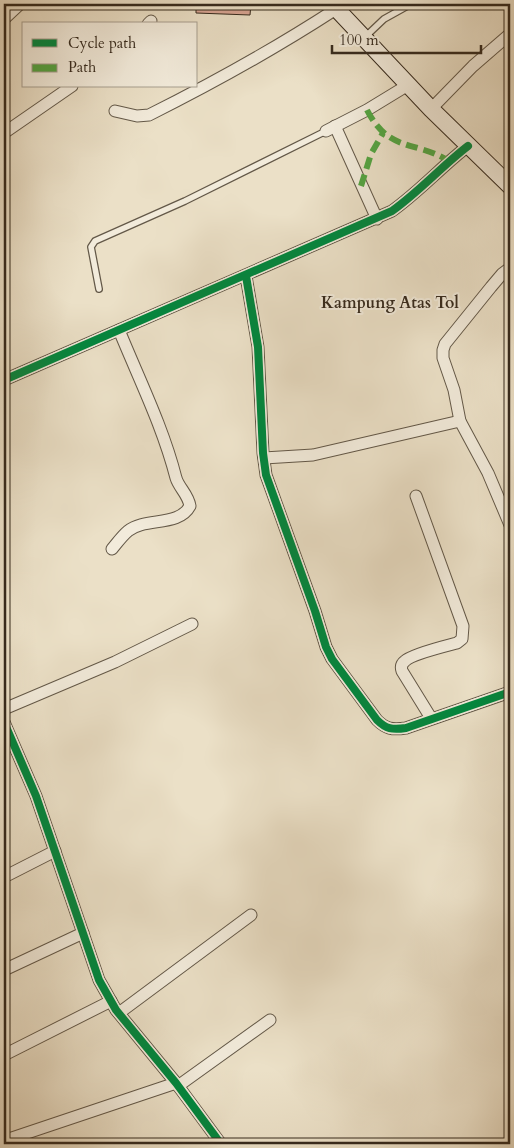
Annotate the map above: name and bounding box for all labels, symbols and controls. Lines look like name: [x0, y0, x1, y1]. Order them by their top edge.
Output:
legend: [22, 22, 198, 88]
scale bar: [332, 22, 480, 54]
text: 100 m: [339, 30, 379, 50]
text: Cycle path: [68, 33, 137, 53]
text: Path: [68, 57, 97, 77]
district label: Kampung Atas Tol: [321, 292, 459, 314]

